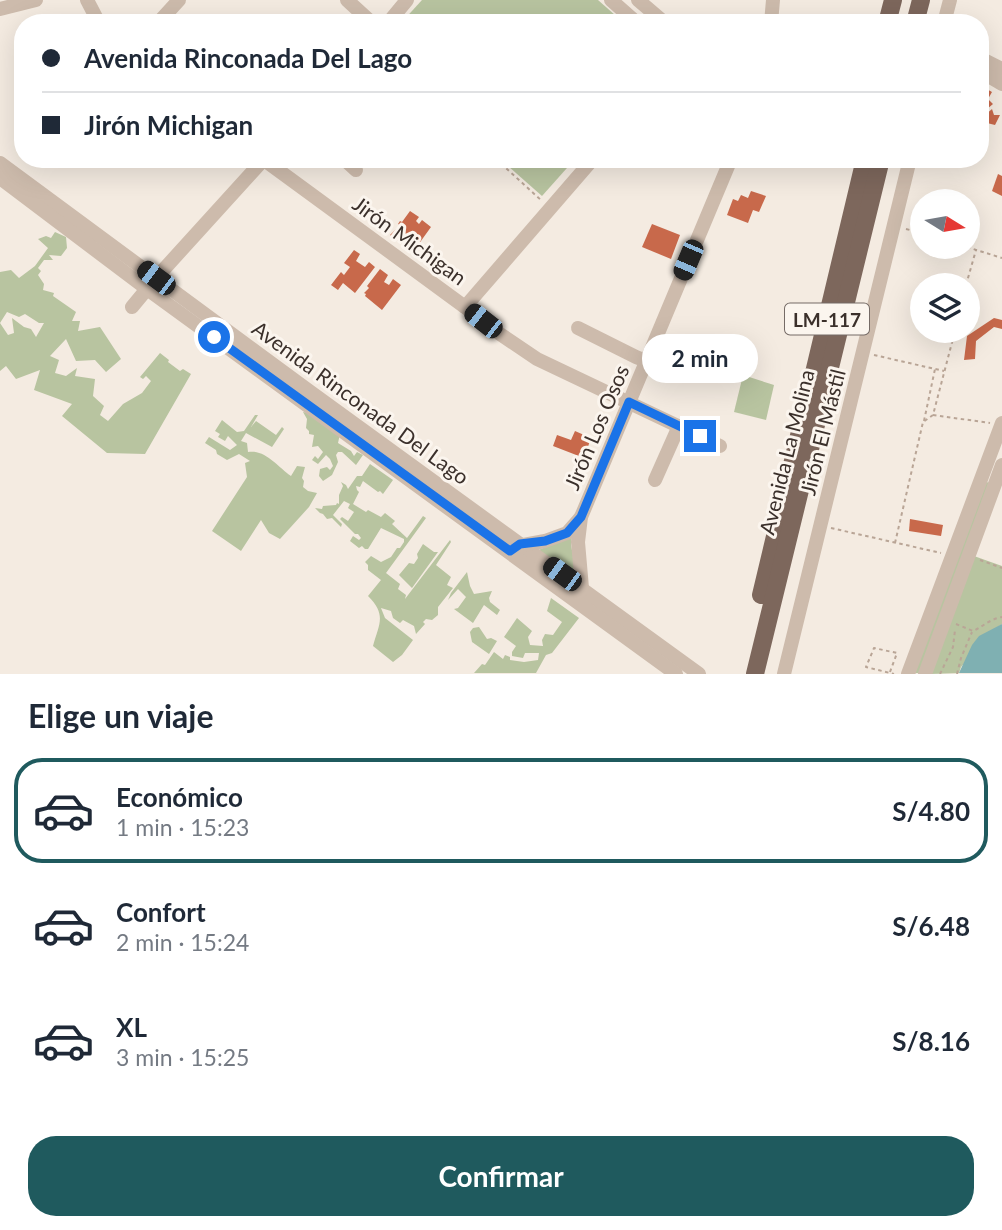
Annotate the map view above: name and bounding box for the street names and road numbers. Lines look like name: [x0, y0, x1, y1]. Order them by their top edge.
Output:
street label: Jirón Michigan: [348, 190, 472, 290]
road number: LM-117: [785, 304, 869, 334]
street label: Avenida Rinconada Del Lago: [248, 315, 474, 489]
street label: Jirón Los Osos: [558, 361, 634, 493]
street label: Jirón El Mástil: [794, 366, 850, 498]
street label: Avenida La Molina: [753, 367, 819, 537]

